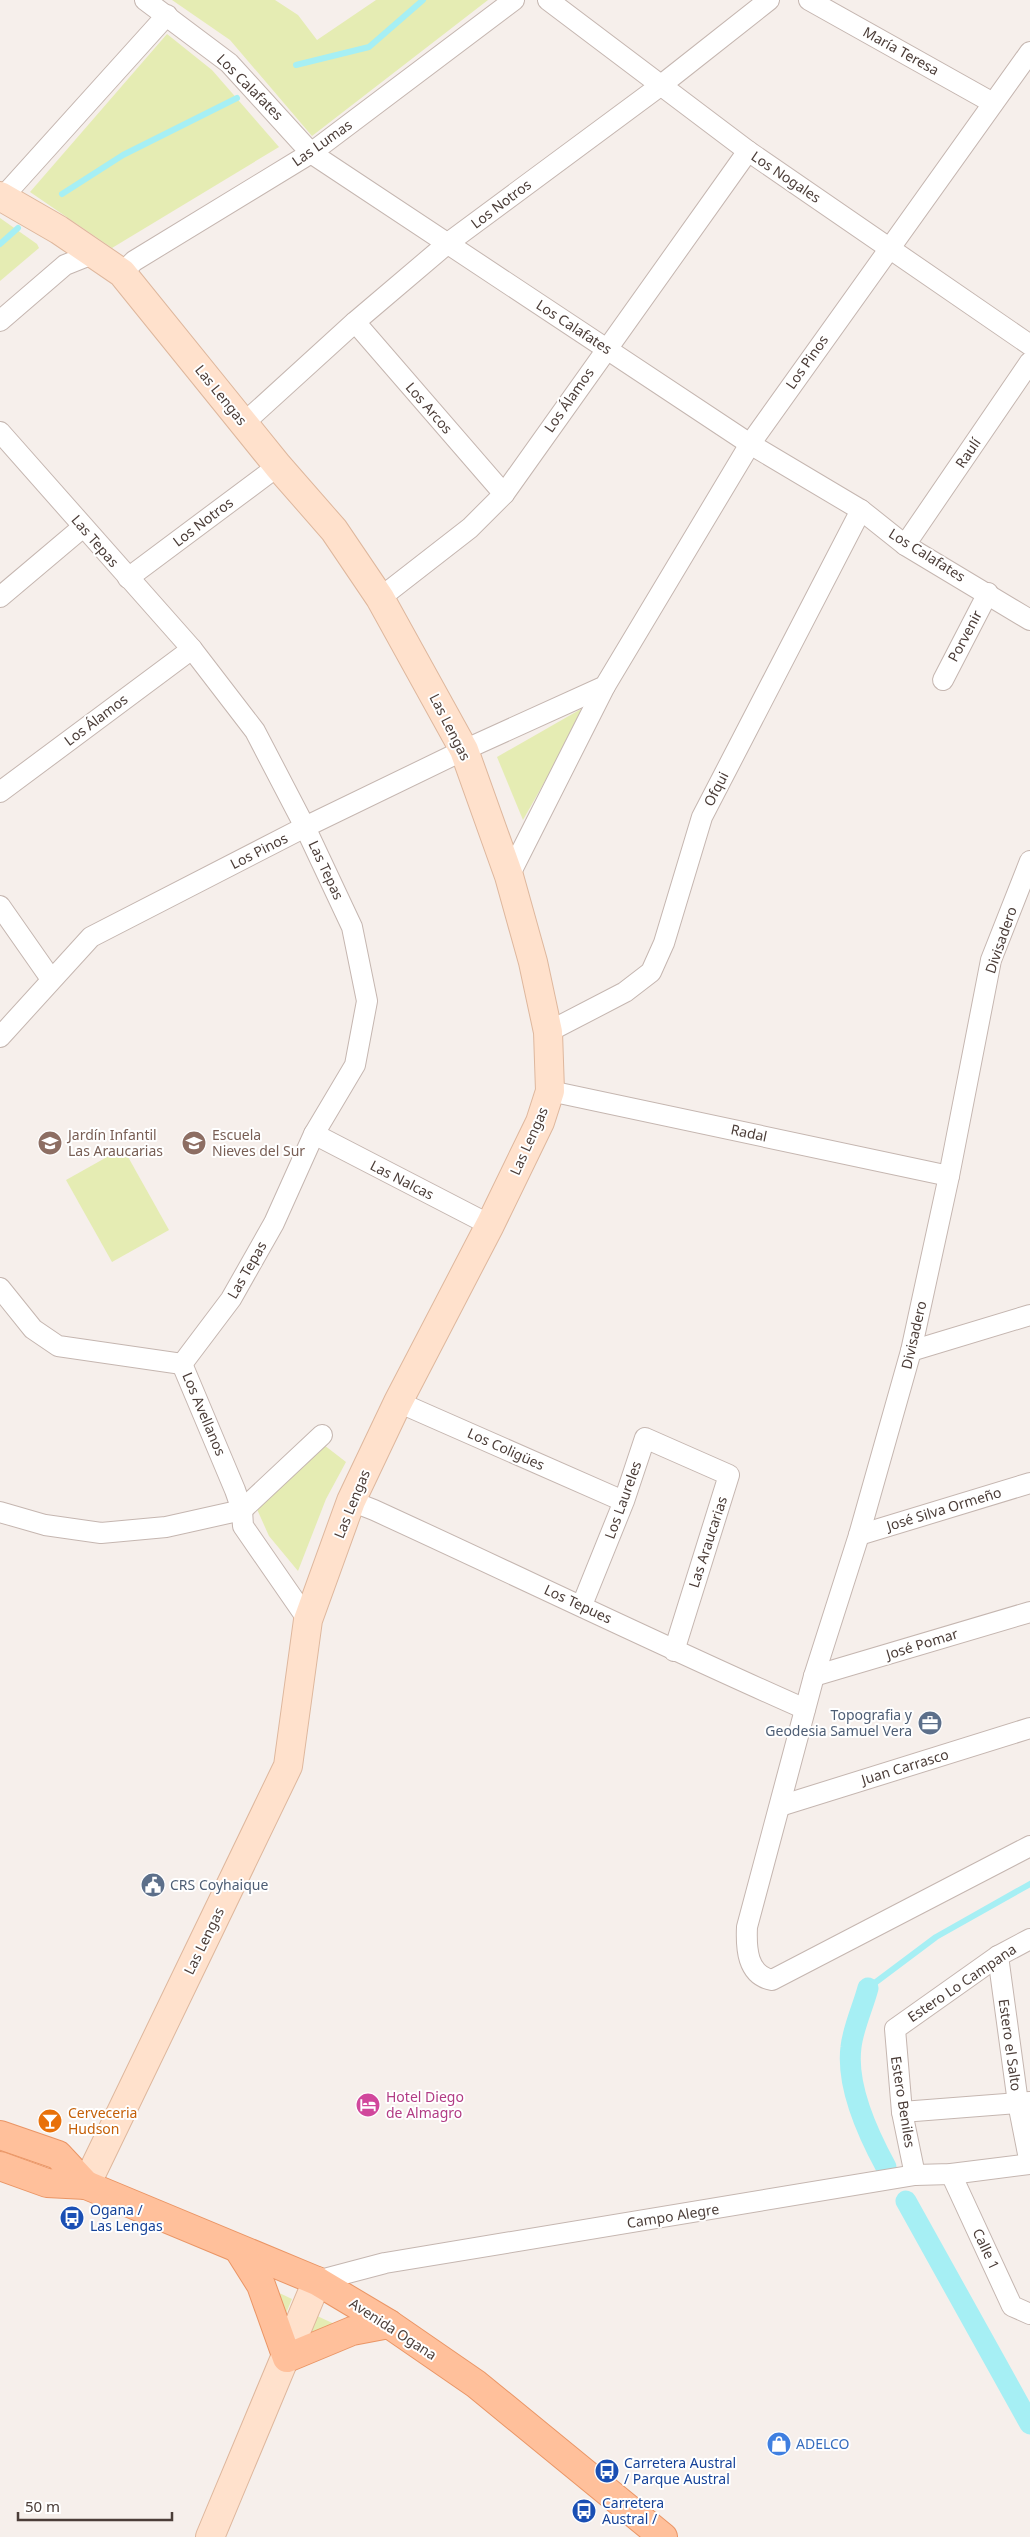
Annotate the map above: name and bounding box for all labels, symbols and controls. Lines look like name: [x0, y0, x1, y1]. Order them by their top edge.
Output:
street label: María Teresa: [860, 22, 943, 79]
street label: Los Calafates: [213, 49, 288, 124]
street label: Las Lumas: [288, 115, 356, 170]
street label: Los Nogales: [748, 146, 825, 207]
street label: Los Notros: [467, 174, 535, 233]
street label: Los Calafates: [533, 295, 616, 358]
street label: Los Pinos: [781, 331, 832, 393]
street label: Las Lengas: [191, 360, 252, 429]
street label: Los Álamos: [539, 363, 598, 436]
street label: Los Arcos: [402, 378, 457, 438]
street label: Raulí: [951, 434, 985, 471]
street label: Los Notros: [169, 492, 237, 551]
street label: Las Tepas: [67, 511, 124, 571]
street label: Los Calafates: [885, 524, 969, 586]
street label: Porvenir: [943, 606, 986, 665]
street label: Los Álamos: [60, 689, 132, 750]
street label: Las Lengas: [426, 690, 476, 764]
street label: Ofqui: [699, 768, 732, 809]
street label: Los Pinos: [227, 828, 291, 873]
street label: Las Tepas: [304, 837, 349, 903]
street label: Divisadero: [980, 904, 1021, 976]
street label: Las Lengas: [505, 1104, 552, 1178]
street label: Radal: [729, 1119, 769, 1146]
place label: Jardín Infantil Las Araucarias: [66, 1125, 163, 1160]
place label: Escuela Nieves del Sur: [212, 1125, 305, 1160]
school or university icon: Jardín Infantil Las Araucarias: [37, 1130, 63, 1156]
school or university icon: Escuela Nieves del Sur: [181, 1130, 207, 1156]
street label: Las Nalcas: [367, 1155, 438, 1204]
street label: Las Tepas: [222, 1237, 271, 1302]
street label: Divisadero: [896, 1299, 931, 1371]
street label: Los Avellanos: [178, 1369, 231, 1459]
street label: Los Coligües: [465, 1423, 548, 1474]
street label: Los Laureles: [600, 1458, 646, 1541]
street label: Las Lengas: [329, 1466, 374, 1541]
street label: José Silva Ormeño: [882, 1482, 1003, 1536]
street label: Las Araucarias: [684, 1493, 731, 1590]
street label: Los Tepues: [541, 1580, 615, 1628]
street label: José Pomar: [882, 1624, 960, 1664]
place label: Topografia y Geodesia Samuel Vera: [765, 1705, 913, 1740]
office icon: Topografia y Geodesia Samuel Vera: [917, 1710, 943, 1736]
street label: Juan Carrasco: [857, 1744, 951, 1789]
public building icon: CRS Coyhaique: [140, 1872, 166, 1898]
place label: CRS Coyhaique: [170, 1875, 268, 1894]
street label: Las Lengas: [179, 1904, 228, 1978]
street label: Estero Lo Campana: [904, 1939, 1020, 2026]
street label: Estero el Salto: [995, 1998, 1026, 2092]
street label: Estero Beniles: [887, 2055, 920, 2149]
place label: Hotel Diego de Almagro: [386, 2087, 464, 2122]
hotel icon: Hotel Diego de Almagro: [355, 2092, 381, 2118]
place label: Cerveceria Hudson: [68, 2103, 137, 2138]
bar icon: Cerveceria Hudson: [37, 2108, 63, 2134]
street label: Campo Alegre: [626, 2199, 720, 2232]
place label: Ogana / Las Lengas: [90, 2200, 163, 2235]
bus stop icon: Ogana / Las Lengas: [59, 2205, 85, 2231]
street label: Calle 1: [969, 2225, 1004, 2273]
street label: Avenida Ogana: [346, 2293, 440, 2364]
shop icon: ADELCO: [766, 2431, 792, 2457]
place label: ADELCO: [796, 2434, 850, 2453]
place label: Carretera Austral / Parque Austral: [624, 2453, 736, 2488]
bus stop icon: Carretera Austral / Parque Austral: [594, 2458, 620, 2484]
scale bar: [18, 2490, 171, 2522]
place label: Carretera Austral /: [602, 2493, 664, 2528]
text: 50 m: [25, 2496, 60, 2516]
bus stop icon: Carretera Austral /: [571, 2498, 597, 2524]

